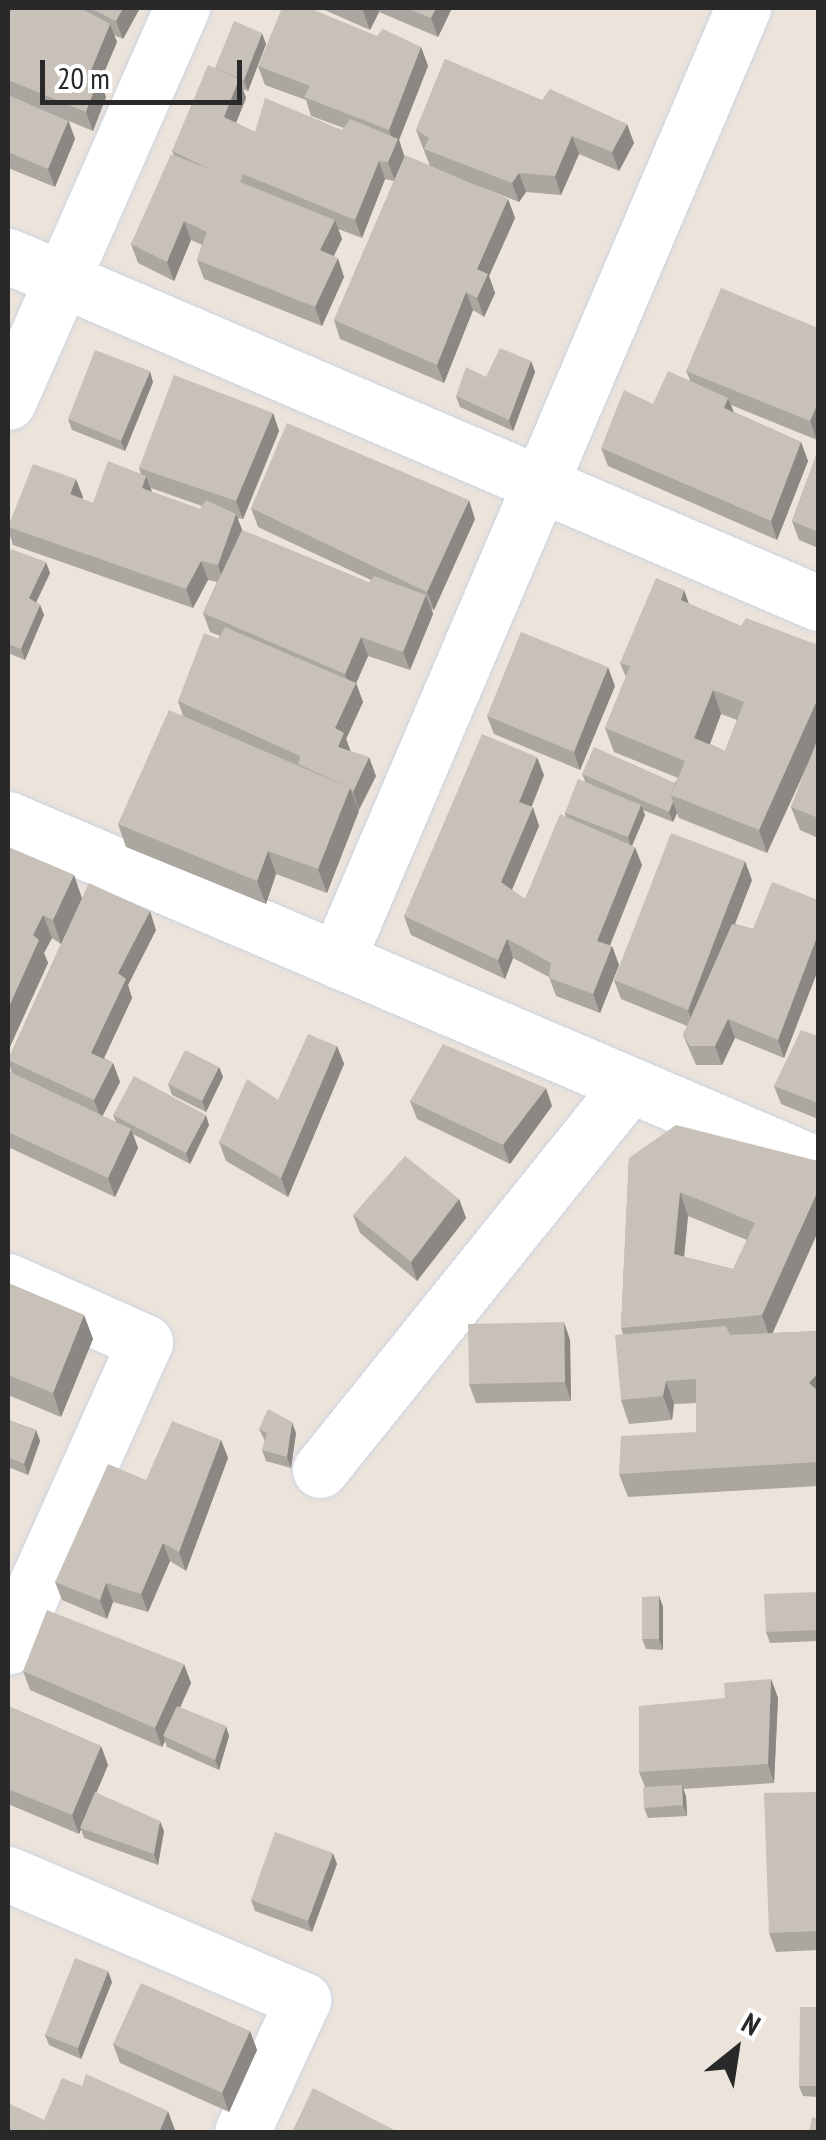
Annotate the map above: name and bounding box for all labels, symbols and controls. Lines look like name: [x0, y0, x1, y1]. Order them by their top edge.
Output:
scale bar: [45, 40, 248, 102]
text: 20 m: [57, 58, 110, 97]
north arrow: [686, 2000, 786, 2100]
text: N: [735, 2004, 767, 2043]

